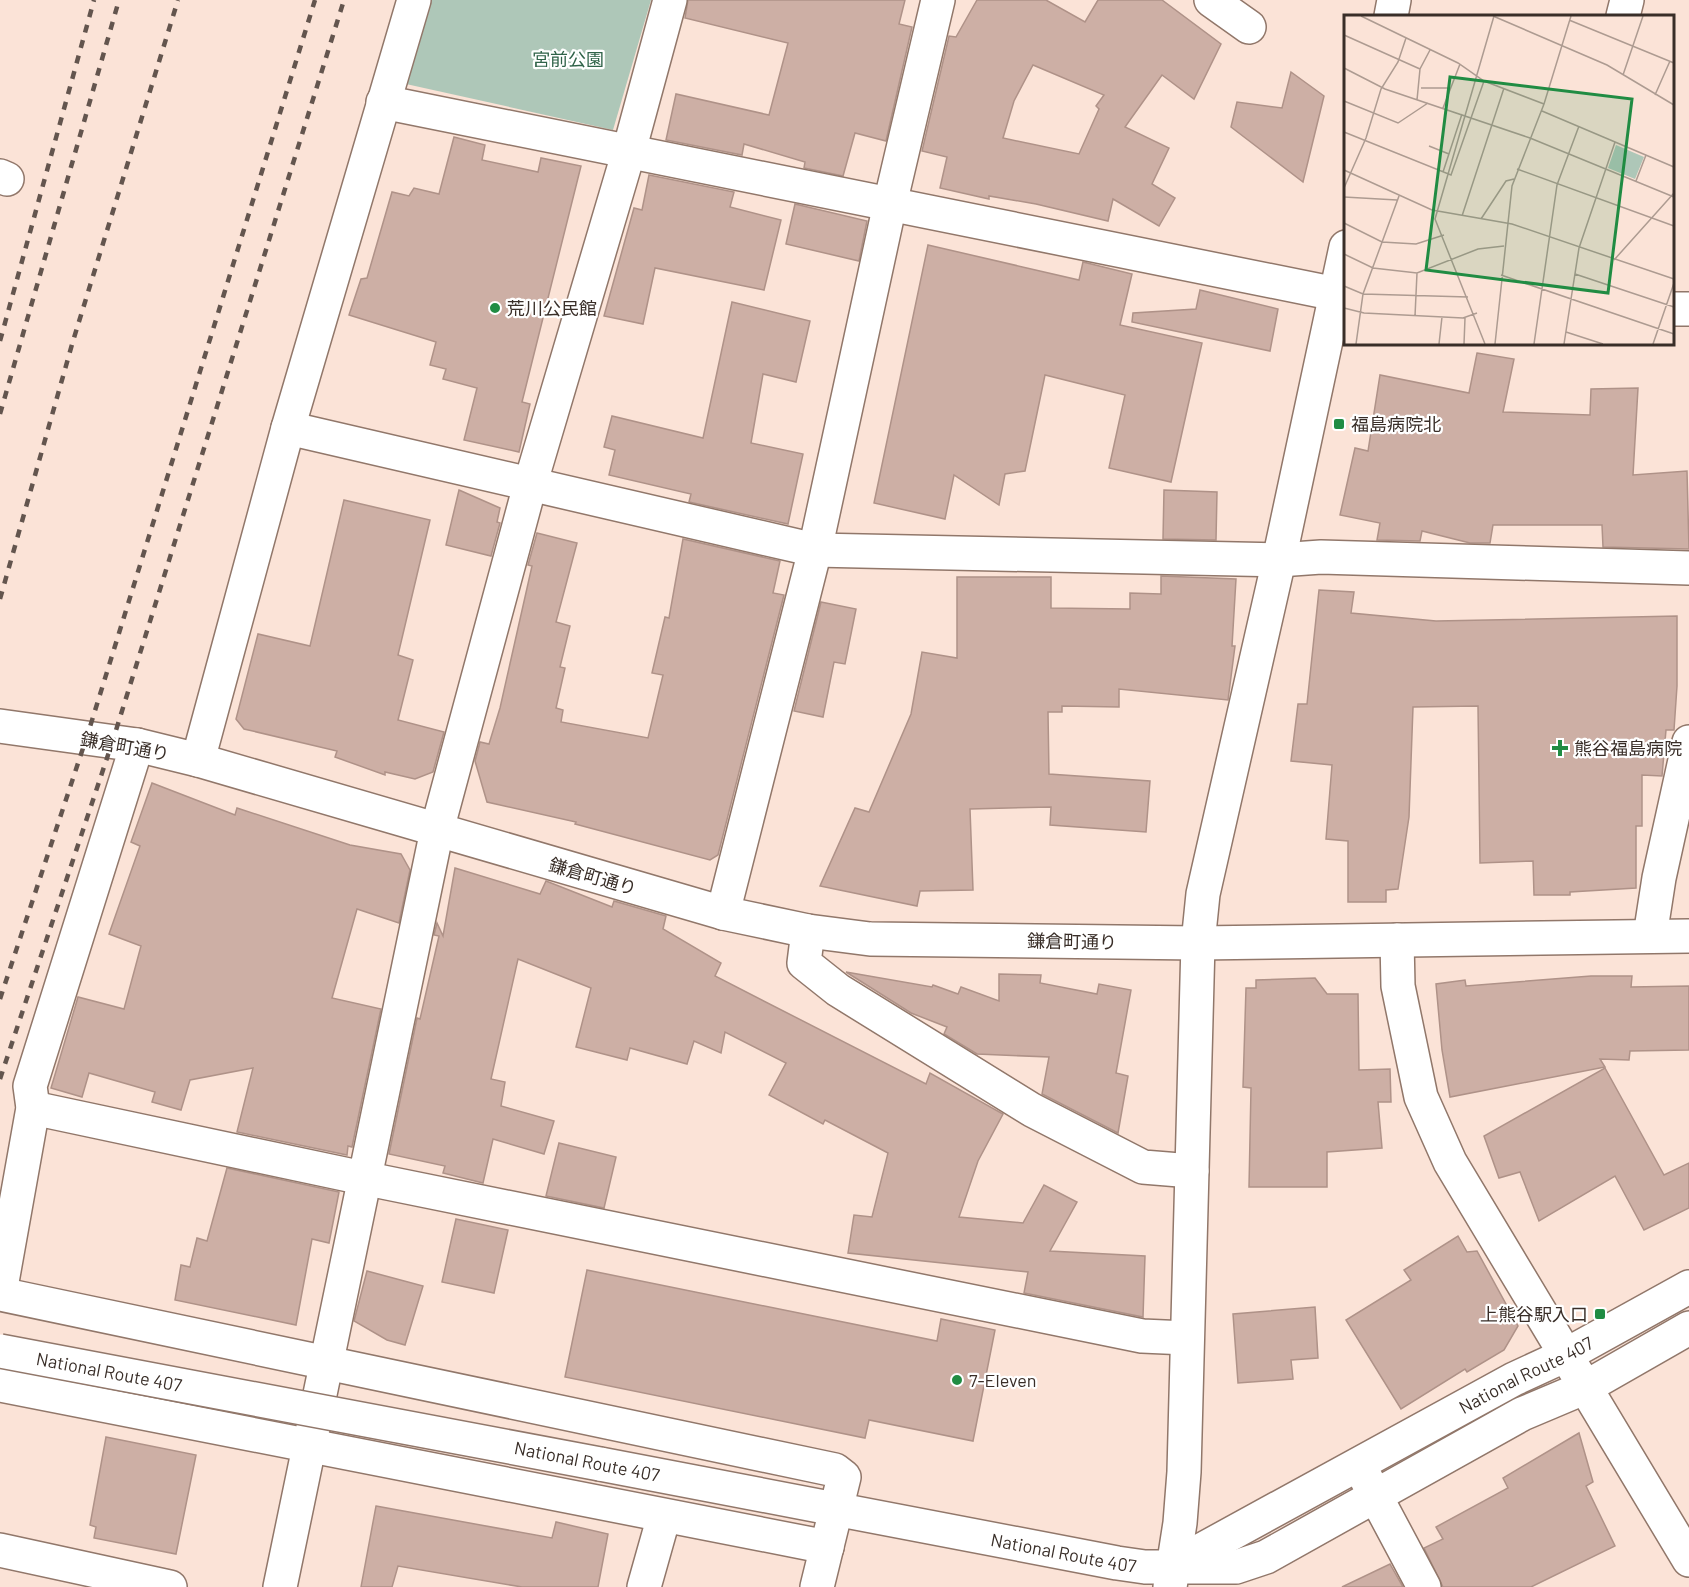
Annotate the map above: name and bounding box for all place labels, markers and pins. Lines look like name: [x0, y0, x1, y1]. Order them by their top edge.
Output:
place label: 荒川公民館: [507, 297, 597, 319]
marker: 荒川公民館: [488, 301, 502, 315]
place label: 福島病院北: [1351, 413, 1441, 435]
marker: 福島病院北: [1332, 417, 1346, 431]
place label: 熊谷福島病院: [1574, 737, 1682, 759]
marker: 熊谷福島病院: [1551, 739, 1569, 757]
place label: 上熊谷駅入口: [1480, 1303, 1588, 1325]
marker: 上熊谷駅入口: [1593, 1307, 1607, 1321]
place label: 7-Eleven: [969, 1369, 1037, 1391]
marker: 7-Eleven: [950, 1373, 964, 1387]

